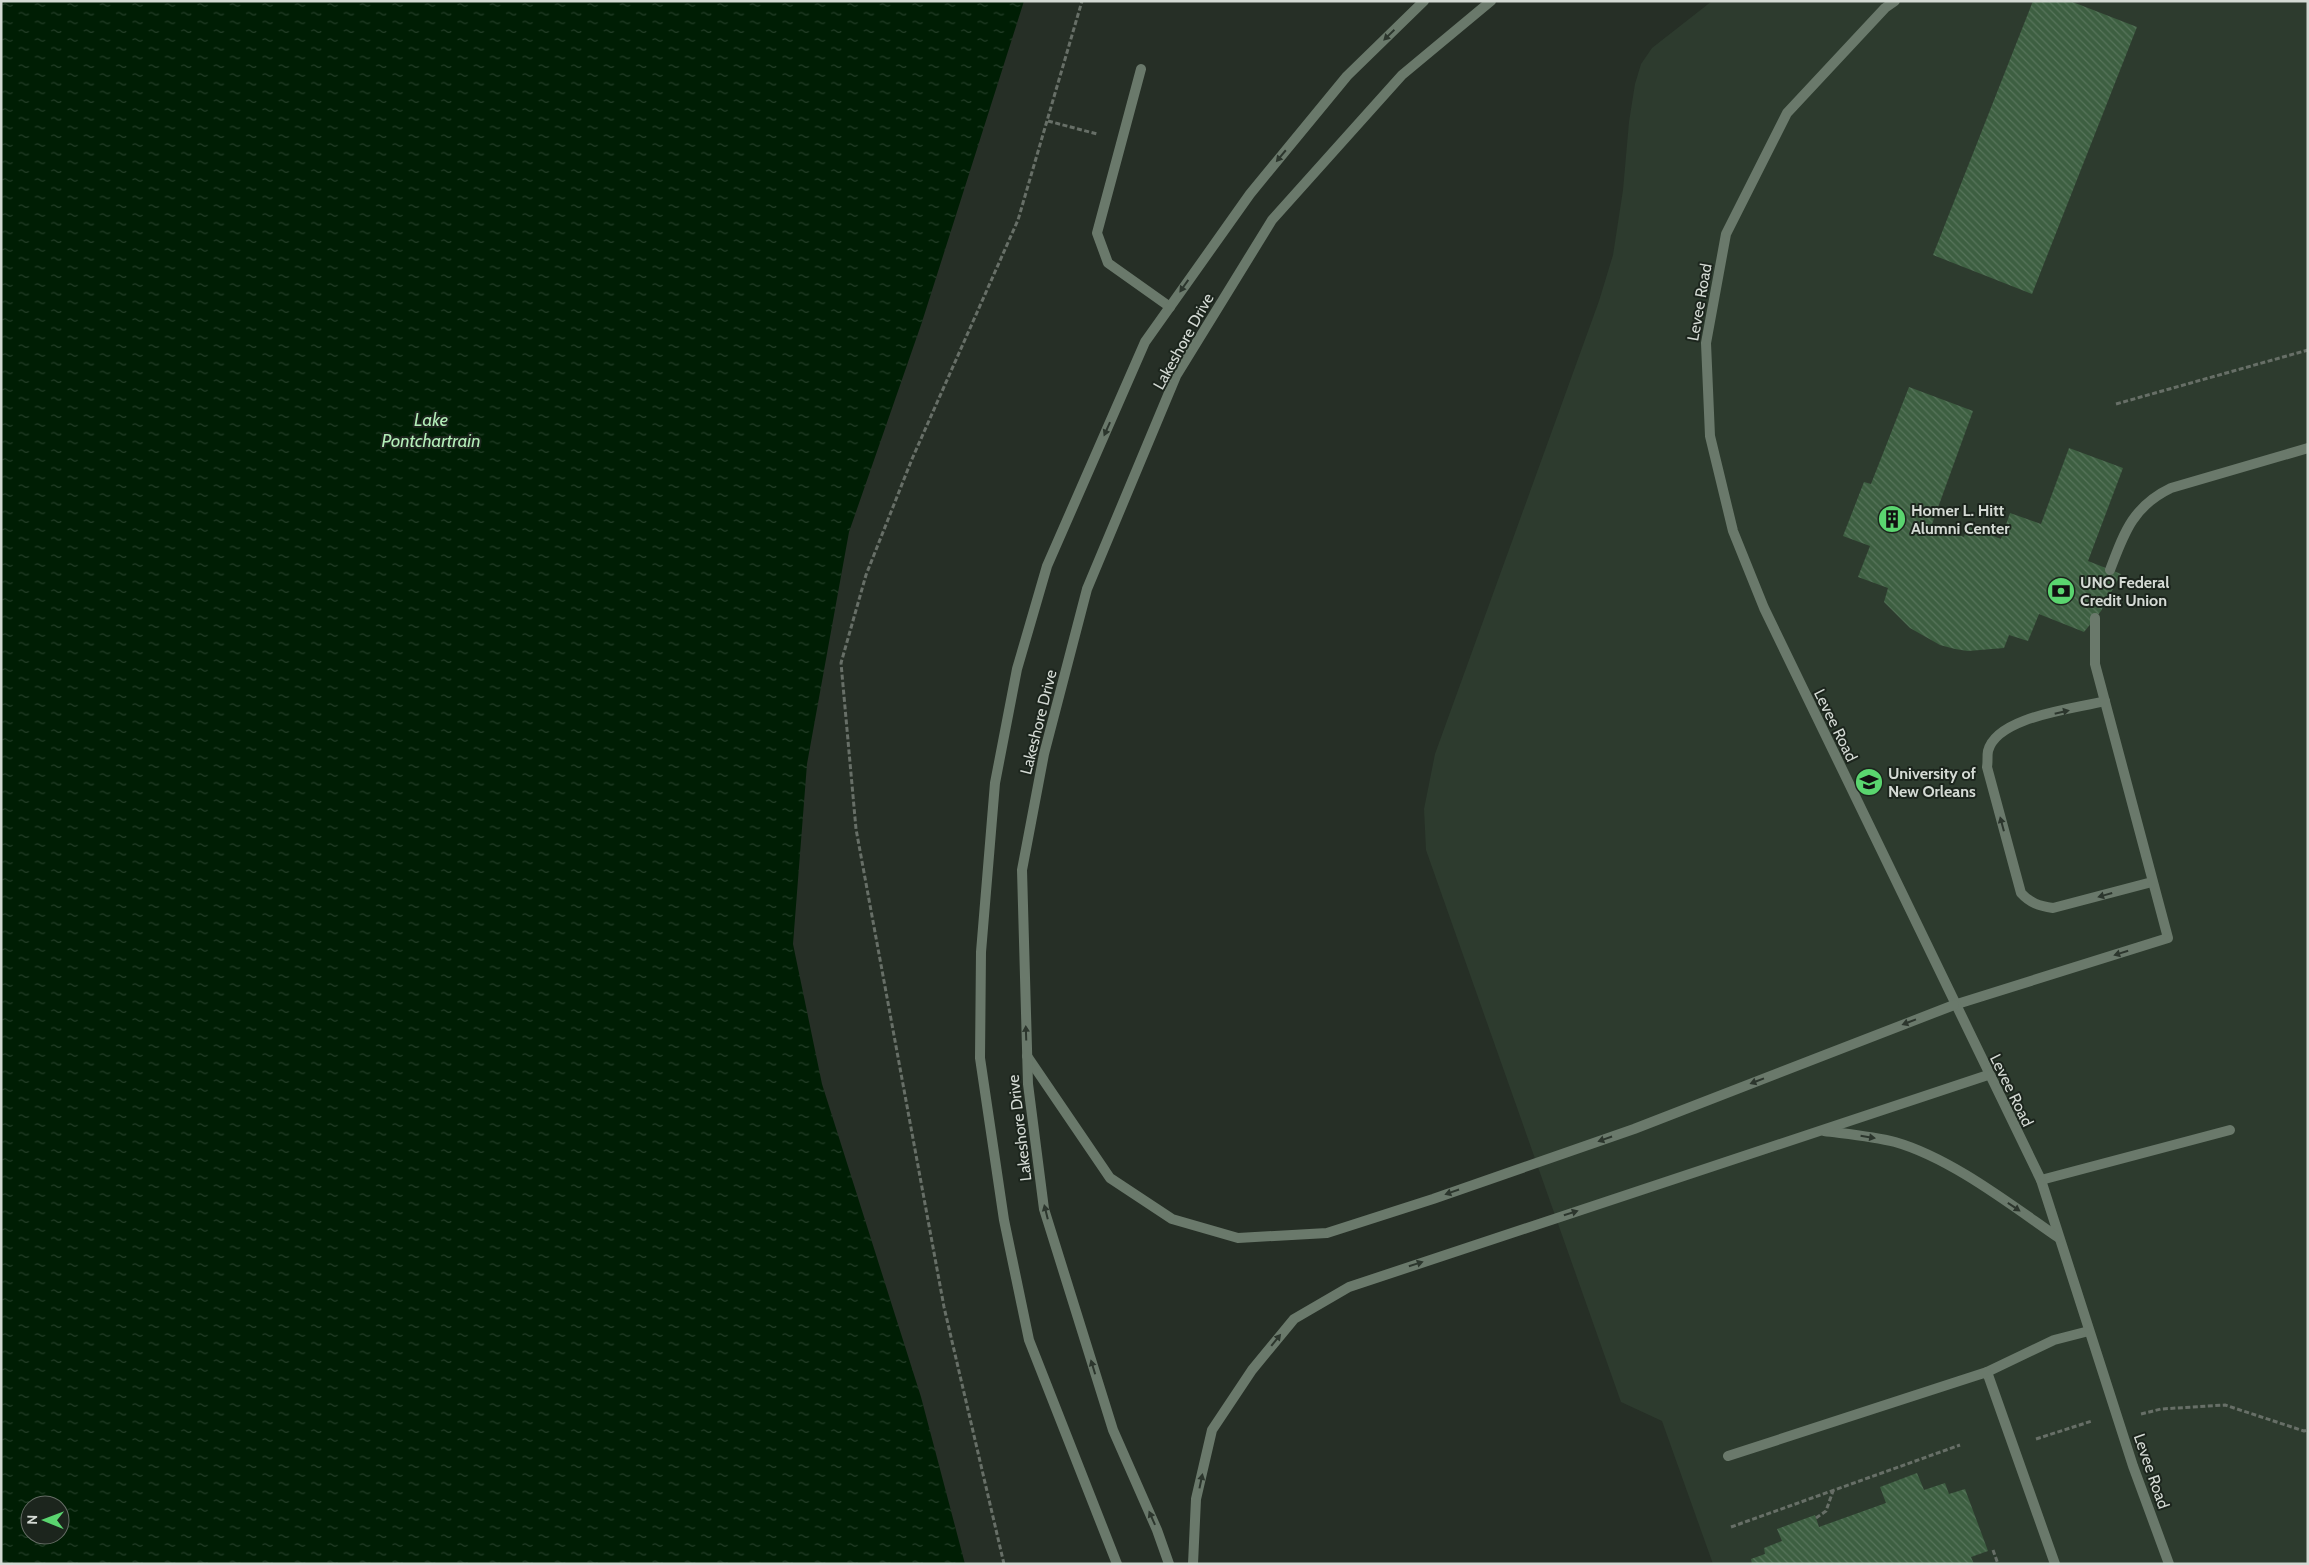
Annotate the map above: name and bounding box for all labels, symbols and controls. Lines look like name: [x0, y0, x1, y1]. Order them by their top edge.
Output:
one-way arrow: [1383, 29, 1395, 41]
one-way arrow: [1275, 149, 1286, 162]
street label: Levee Road: [1683, 262, 1716, 342]
one-way arrow: [1179, 280, 1189, 293]
street label: Lakeshore Drive: [1149, 290, 1218, 393]
water label: Lake Pontchartrain: [381, 409, 481, 452]
one-way arrow: [1103, 422, 1111, 436]
place label: Homer L. Hitt Alumni Center: [1911, 501, 2010, 538]
building icon: Homer L. Hitt Alumni Center: [1877, 504, 1907, 534]
place label: UNO Federal Credit Union: [2080, 573, 2169, 610]
bank icon: UNO Federal Credit Union: [2046, 576, 2076, 606]
street label: Lakeshore Drive: [1016, 668, 1061, 776]
street label: Levee Road: [1810, 686, 1861, 765]
one-way arrow: [2054, 708, 2069, 716]
place label: University of New Orleans: [1888, 764, 1977, 801]
school or university icon: University of New Orleans: [1854, 767, 1884, 797]
one-way arrow: [1998, 816, 2006, 831]
one-way arrow: [2098, 891, 2113, 899]
one-way arrow: [2113, 949, 2128, 957]
one-way arrow: [1902, 1019, 1916, 1027]
one-way arrow: [1022, 1025, 1030, 1041]
street label: Levee Road: [1986, 1051, 2037, 1130]
street label: Lakeshore Drive: [1004, 1074, 1035, 1182]
one-way arrow: [1750, 1078, 1765, 1085]
one-way arrow: [1861, 1134, 1877, 1142]
one-way arrow: [1598, 1136, 1613, 1143]
one-way arrow: [1444, 1189, 1459, 1197]
one-way arrow: [2007, 1202, 2020, 1212]
one-way arrow: [1042, 1204, 1050, 1219]
one-way arrow: [1563, 1209, 1578, 1217]
one-way arrow: [1409, 1260, 1424, 1268]
one-way arrow: [1271, 1334, 1282, 1347]
one-way arrow: [1089, 1359, 1097, 1374]
street label: Levee Road: [2130, 1431, 2173, 1511]
one-way arrow: [1197, 1472, 1205, 1488]
north arrow: [20, 1495, 70, 1545]
one-way arrow: [1148, 1511, 1156, 1525]
text: N: [23, 1515, 41, 1525]

